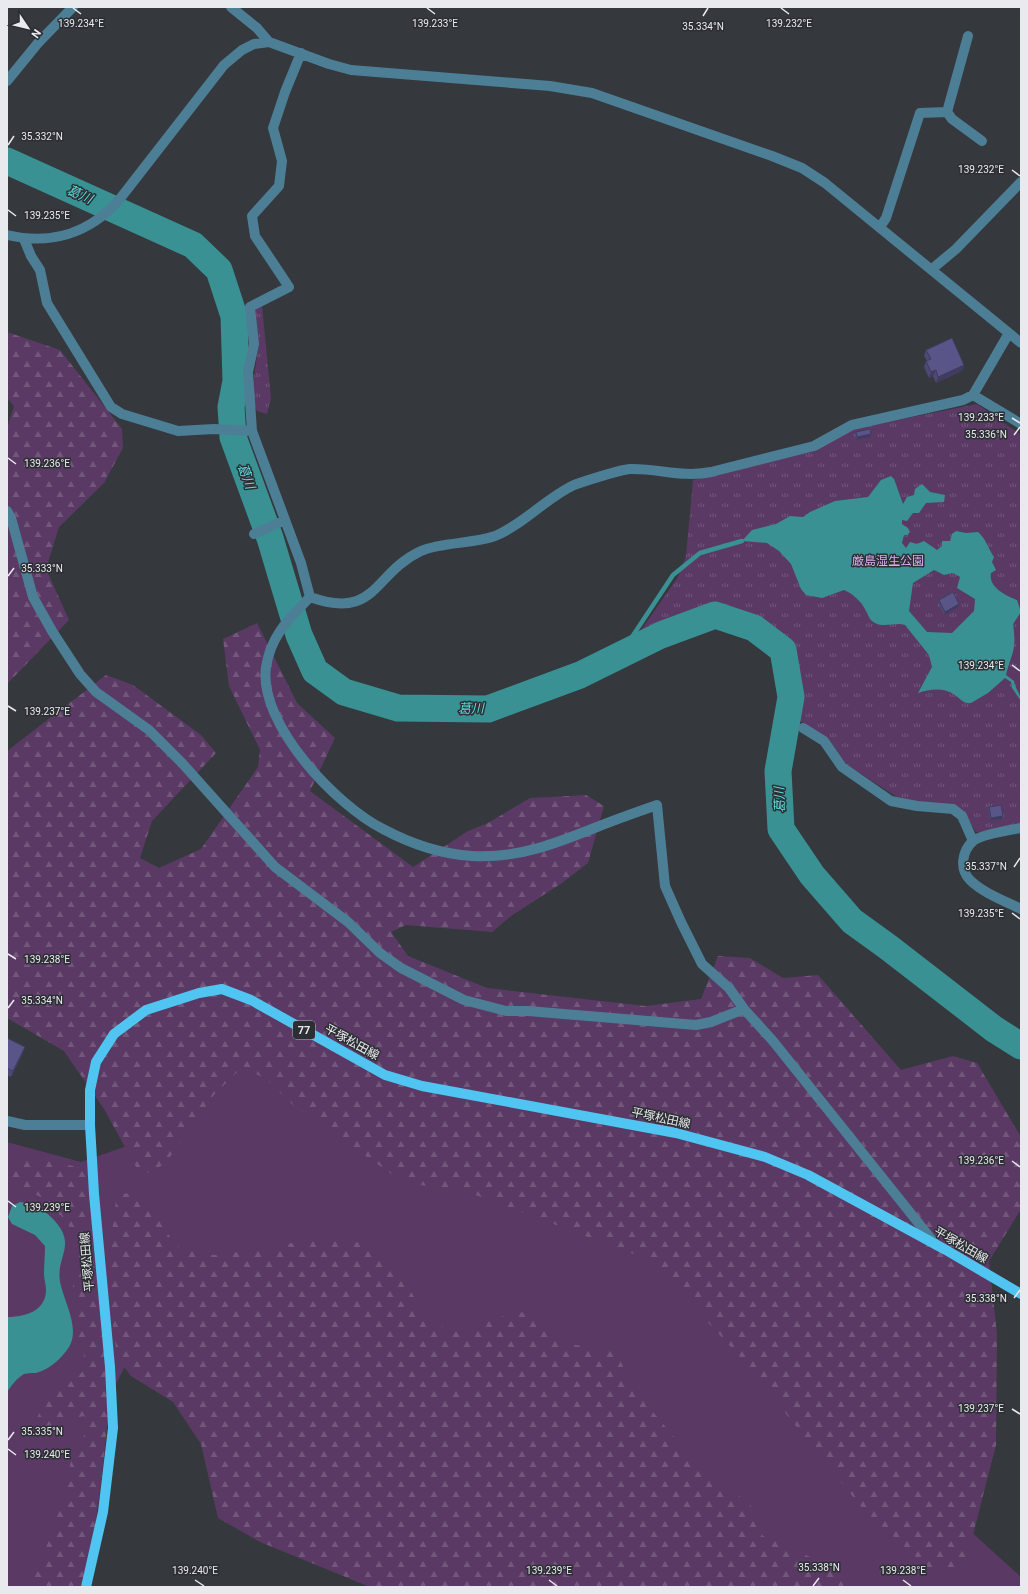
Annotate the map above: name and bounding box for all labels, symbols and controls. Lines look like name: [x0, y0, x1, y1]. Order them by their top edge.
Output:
north arrow: [8, 8, 48, 48]
text: 139.234°E: [58, 18, 104, 29]
text: 139.233°E: [412, 18, 458, 29]
text: 139.232°E: [766, 18, 812, 29]
text: 35.334°N: [682, 21, 724, 32]
text: N: [28, 27, 43, 41]
text: 35.332°N: [21, 131, 63, 142]
text: 139.232°E: [958, 164, 1004, 175]
water label: 葛川: [65, 182, 97, 207]
text: 139.235°E: [24, 210, 70, 221]
text: 139.233°E: [958, 412, 1004, 423]
text: 35.336°N: [965, 429, 1007, 440]
text: 139.236°E: [24, 458, 70, 469]
water label: 葛川: [235, 461, 259, 493]
park label: 厳島湿生公園: [852, 554, 924, 568]
text: 35.333°N: [21, 563, 63, 574]
text: 139.234°E: [958, 660, 1004, 671]
water label: 葛川: [458, 701, 486, 716]
text: 139.237°E: [24, 706, 70, 717]
water label: 葛川: [771, 785, 787, 813]
text: 35.337°N: [965, 861, 1007, 872]
text: 139.235°E: [958, 908, 1004, 919]
text: 139.238°E: [24, 954, 70, 965]
text: 35.334°N: [21, 995, 63, 1006]
road number: 77: [293, 1021, 315, 1039]
street label: 平塚松田線: [322, 1021, 382, 1063]
street label: 平塚松田線: [630, 1105, 692, 1131]
text: 139.236°E: [958, 1155, 1004, 1166]
text: 139.239°E: [24, 1202, 70, 1213]
street label: 平塚松田線: [932, 1224, 990, 1266]
street label: 平塚松田線: [77, 1231, 97, 1293]
text: 35.338°N: [965, 1293, 1007, 1304]
text: 139.237°E: [958, 1403, 1004, 1414]
text: 35.335°N: [21, 1426, 63, 1437]
text: 139.240°E: [24, 1449, 70, 1460]
text: 35.338°N: [798, 1562, 840, 1573]
text: 139.240°E: [172, 1565, 218, 1576]
text: 139.239°E: [526, 1565, 572, 1576]
text: 139.238°E: [880, 1565, 926, 1576]

